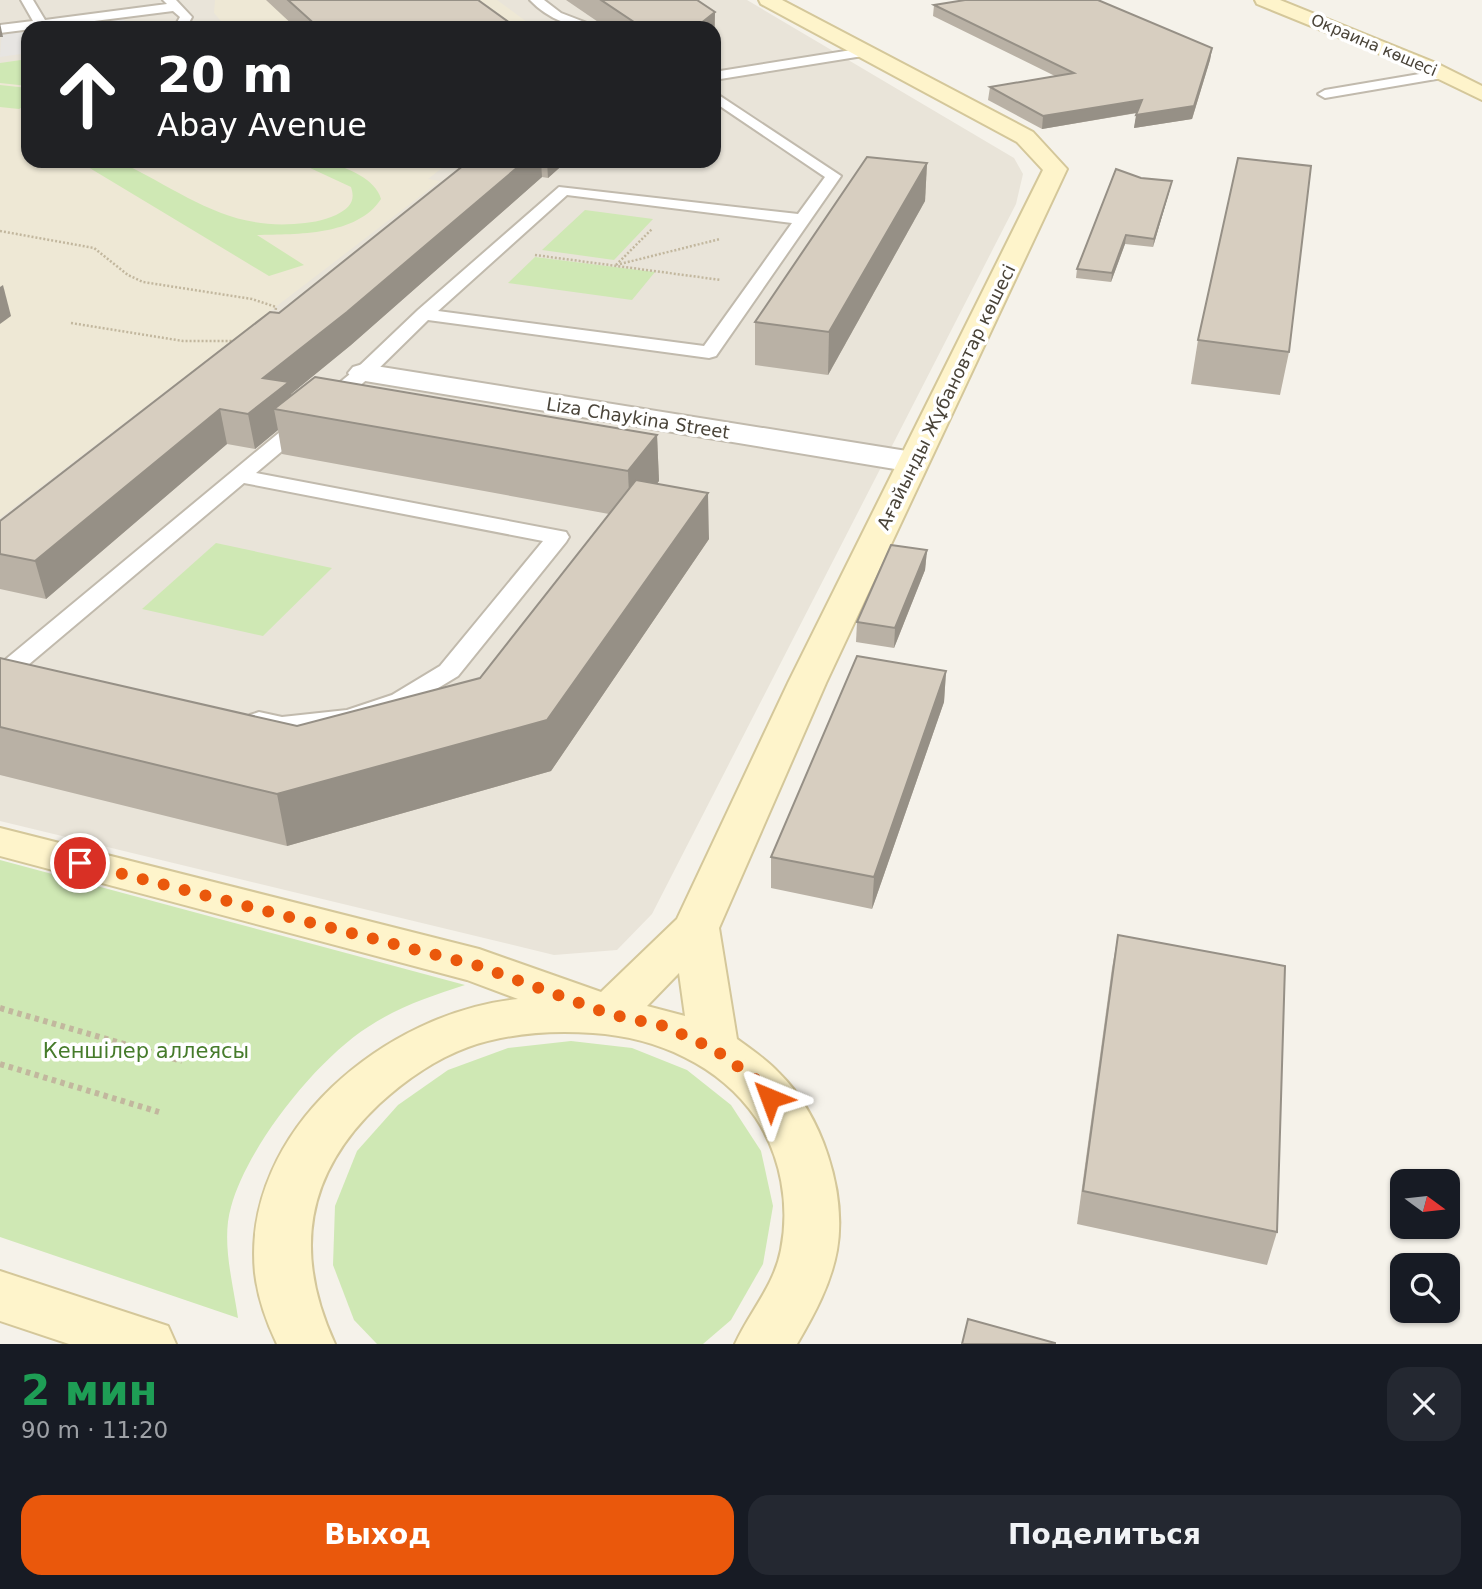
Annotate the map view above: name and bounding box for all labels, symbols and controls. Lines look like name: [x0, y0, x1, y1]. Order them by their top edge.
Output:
street label: Окраина көшесі: [1308, 10, 1440, 80]
text: 20 m: [157, 47, 293, 104]
icon: ahead: [42, 49, 133, 140]
text: Abay Avenue: [157, 106, 367, 144]
street label: Ағайынды Жұбановтар көшесі: [872, 261, 1020, 533]
street label: Liza Chaykina Street: [545, 393, 731, 443]
pin: [50, 833, 110, 893]
icon: arrive: [61, 844, 99, 882]
park label: Кеншілер аллеясы: [43, 1039, 249, 1063]
position arrow: [733, 1061, 807, 1135]
north arrow: [1390, 1169, 1460, 1239]
map controls: [1390, 1169, 1460, 1323]
button: search: [1390, 1253, 1460, 1323]
text: 2 мин: [21, 1366, 158, 1415]
button: close: [1387, 1367, 1461, 1441]
text: 90 m · 11:20: [21, 1417, 168, 1443]
button: Выход: [21, 1495, 734, 1575]
button: Поделиться: [748, 1495, 1461, 1575]

